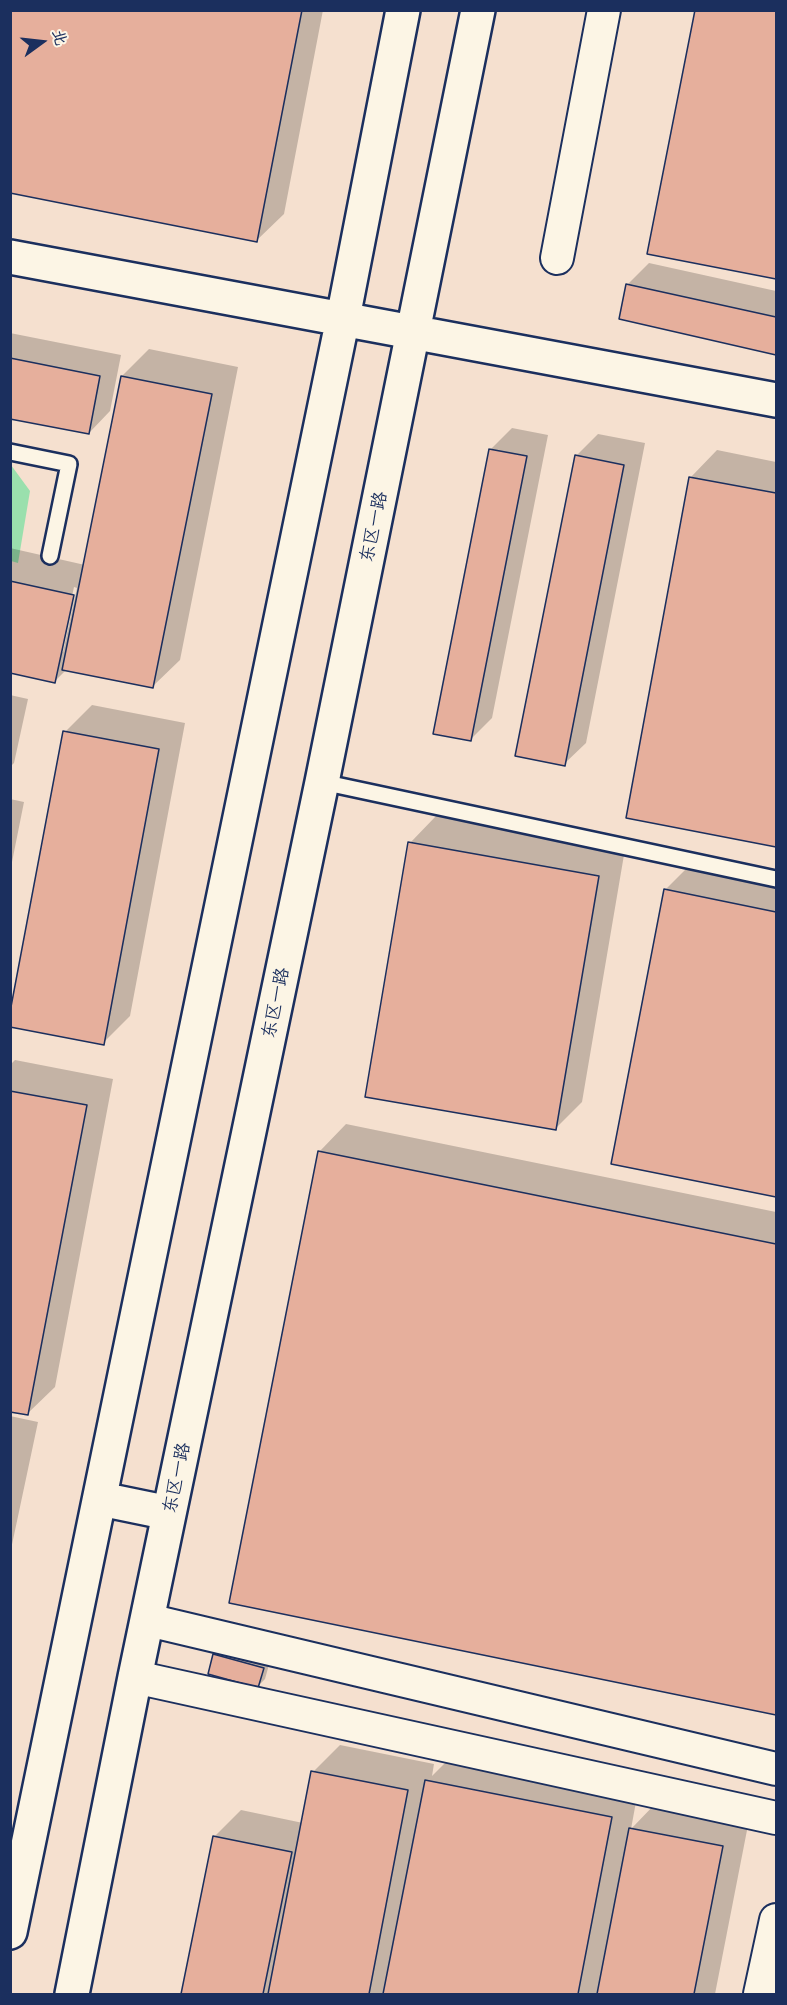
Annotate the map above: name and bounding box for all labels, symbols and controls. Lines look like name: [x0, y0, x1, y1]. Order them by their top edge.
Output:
north arrow: [12, 12, 72, 72]
text: 北: [49, 27, 70, 47]
street label: 东区一路: [356, 490, 392, 564]
street label: 东区一路: [258, 966, 294, 1040]
street label: 东区一路: [159, 1441, 195, 1515]

